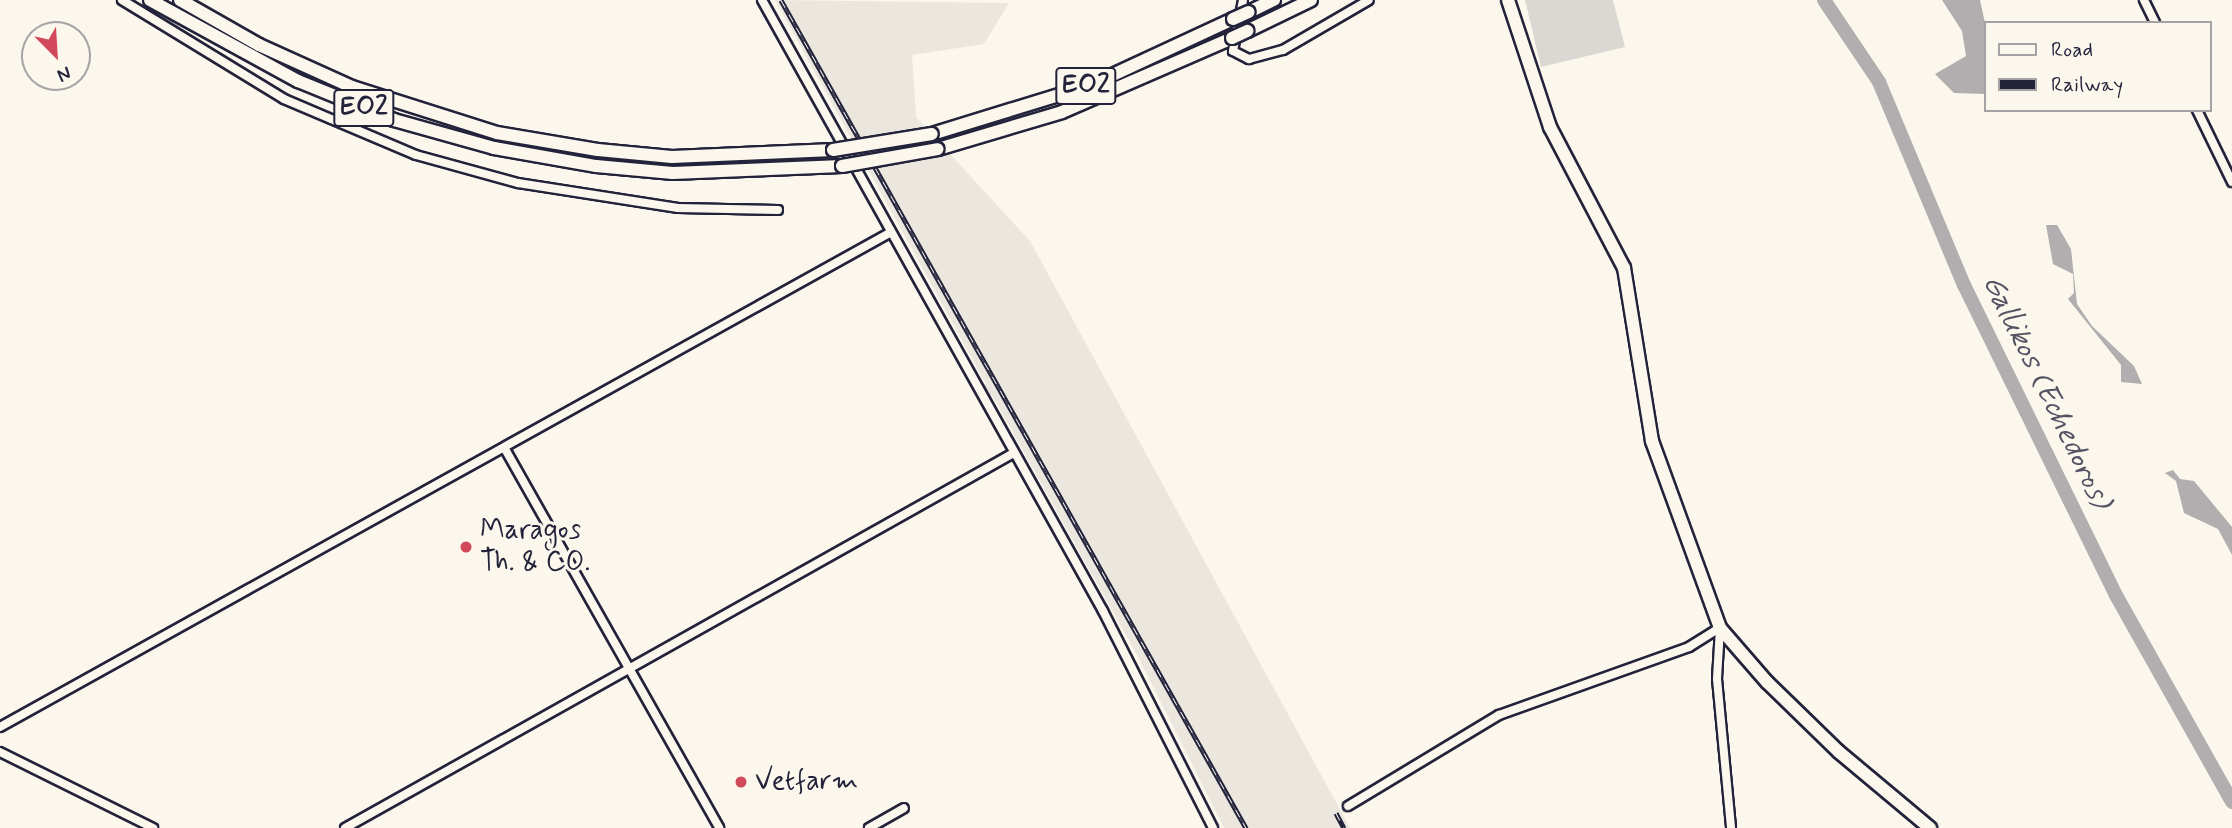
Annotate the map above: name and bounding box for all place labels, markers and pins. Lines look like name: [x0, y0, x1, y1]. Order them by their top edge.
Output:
place label: Maragos Th. & CO.: [480, 514, 590, 580]
marker: Maragos Th. & CO.: [458, 539, 474, 555]
place label: Vetfarm: [755, 765, 858, 799]
marker: Vetfarm: [733, 774, 749, 790]

